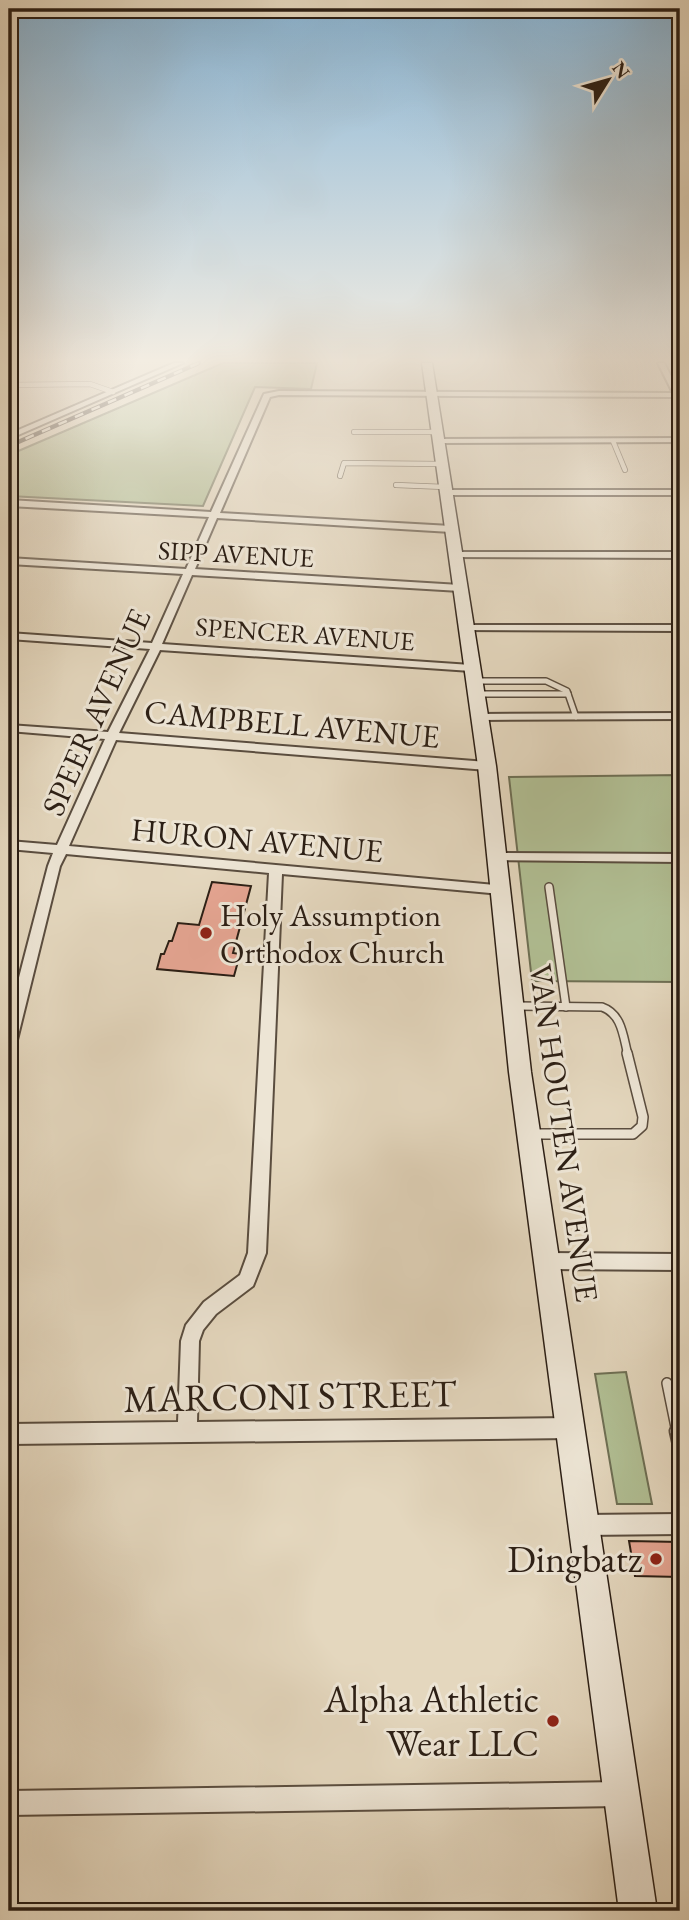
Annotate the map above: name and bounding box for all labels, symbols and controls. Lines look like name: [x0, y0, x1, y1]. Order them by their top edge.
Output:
north arrow: [574, 46, 644, 116]
text: N: [607, 56, 636, 84]
street label: SIPP AVENUE: [157, 533, 315, 575]
street label: SPEER AVENUE: [32, 602, 160, 822]
street label: SPENCER AVENUE: [194, 609, 416, 659]
street label: CAMPBELL AVENUE: [143, 690, 441, 758]
street label: HURON AVENUE: [129, 808, 385, 872]
place label: Holy Assumption Orthodox Church: [220, 894, 445, 973]
marker: Holy Assumption Orthodox Church: [198, 925, 214, 941]
street label: VAN HOUTEN AVENUE: [519, 961, 609, 1305]
street label: MARCONI STREET: [123, 1368, 457, 1423]
place label: Dingbatz: [507, 1534, 643, 1583]
marker: Dingbatz: [648, 1551, 664, 1567]
place label: Alpha Athletic Wear LLC: [323, 1674, 539, 1767]
marker: Alpha Athletic Wear LLC: [545, 1713, 561, 1729]

